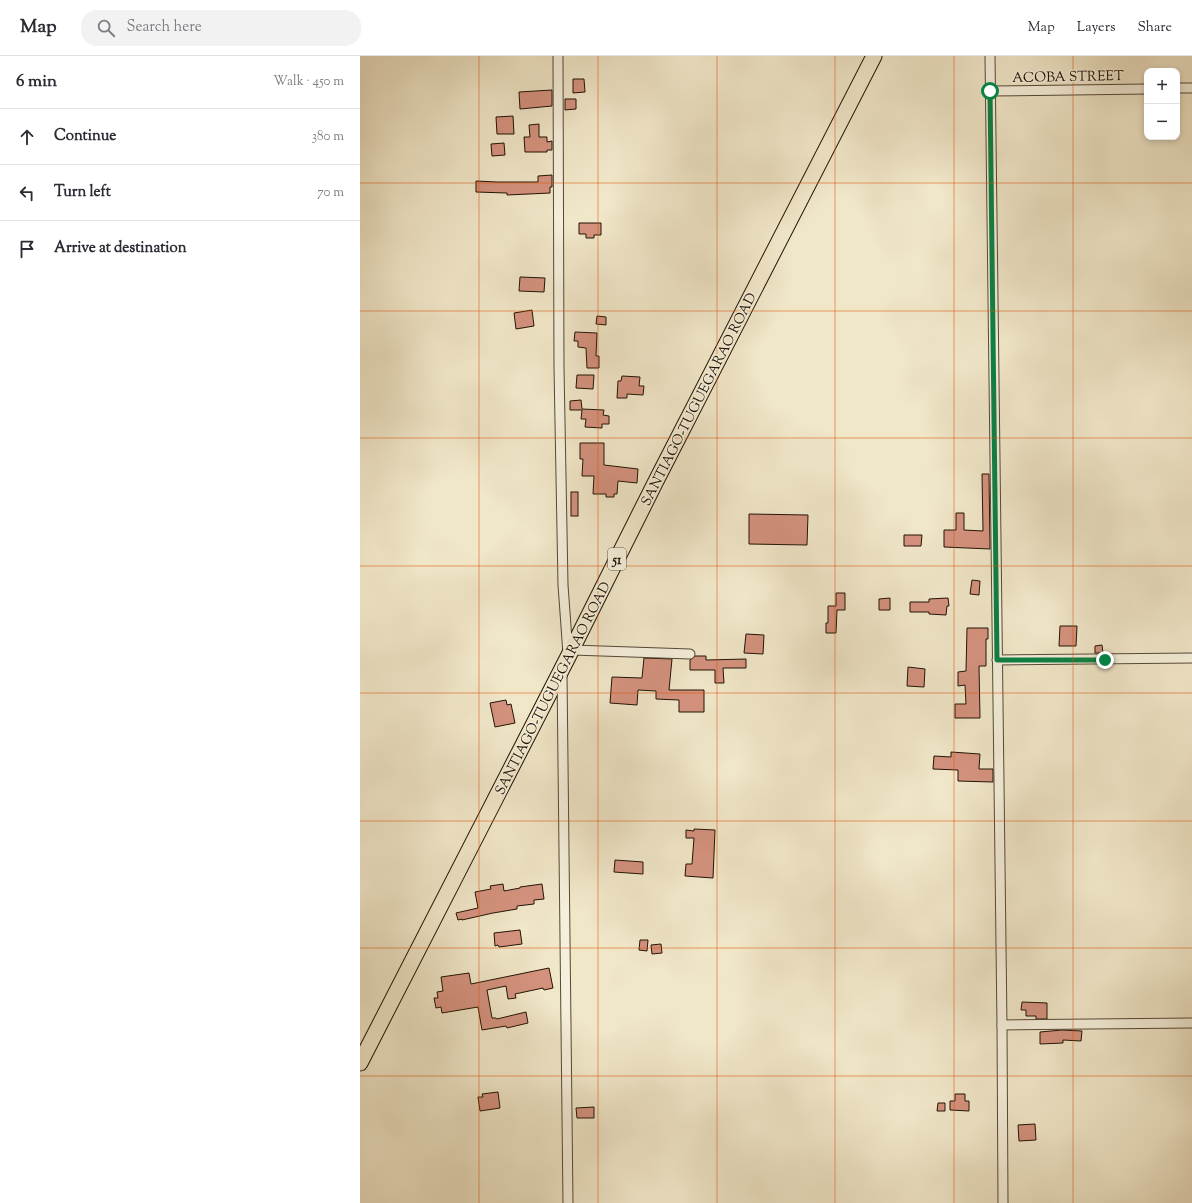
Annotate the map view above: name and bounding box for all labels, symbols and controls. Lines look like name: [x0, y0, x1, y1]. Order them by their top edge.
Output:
search box: [81, 10, 361, 46]
text: Map: [20, 14, 57, 41]
icon: search: [95, 17, 117, 39]
text: Search here: [127, 17, 202, 38]
text: Map: [1028, 18, 1055, 38]
text: Layers: [1077, 18, 1115, 38]
text: Share: [1137, 18, 1172, 38]
street label: ACOBA STREET: [1012, 67, 1124, 89]
map controls: [1144, 68, 1180, 140]
button: +: [1144, 68, 1180, 104]
text: 6 min: [16, 70, 57, 94]
text: Walk · 450 m: [273, 73, 344, 91]
route start: [981, 82, 999, 100]
button: −: [1144, 104, 1180, 140]
icon: ahead: [16, 126, 38, 148]
text: Continue: [54, 126, 116, 147]
text: 380 m: [312, 128, 344, 146]
icon: left: [16, 182, 38, 204]
text: Turn left: [54, 182, 111, 203]
text: 70 m: [317, 184, 344, 202]
icon: arrive: [16, 238, 38, 260]
text: Arrive at destination: [54, 238, 187, 259]
street label: SANTIAGO-TUGUEGARAO ROAD: [637, 290, 762, 510]
road number: 51: [608, 548, 626, 570]
street label: SANTIAGO-TUGUEGARAO ROAD: [491, 579, 616, 799]
route end: [1096, 651, 1114, 669]

